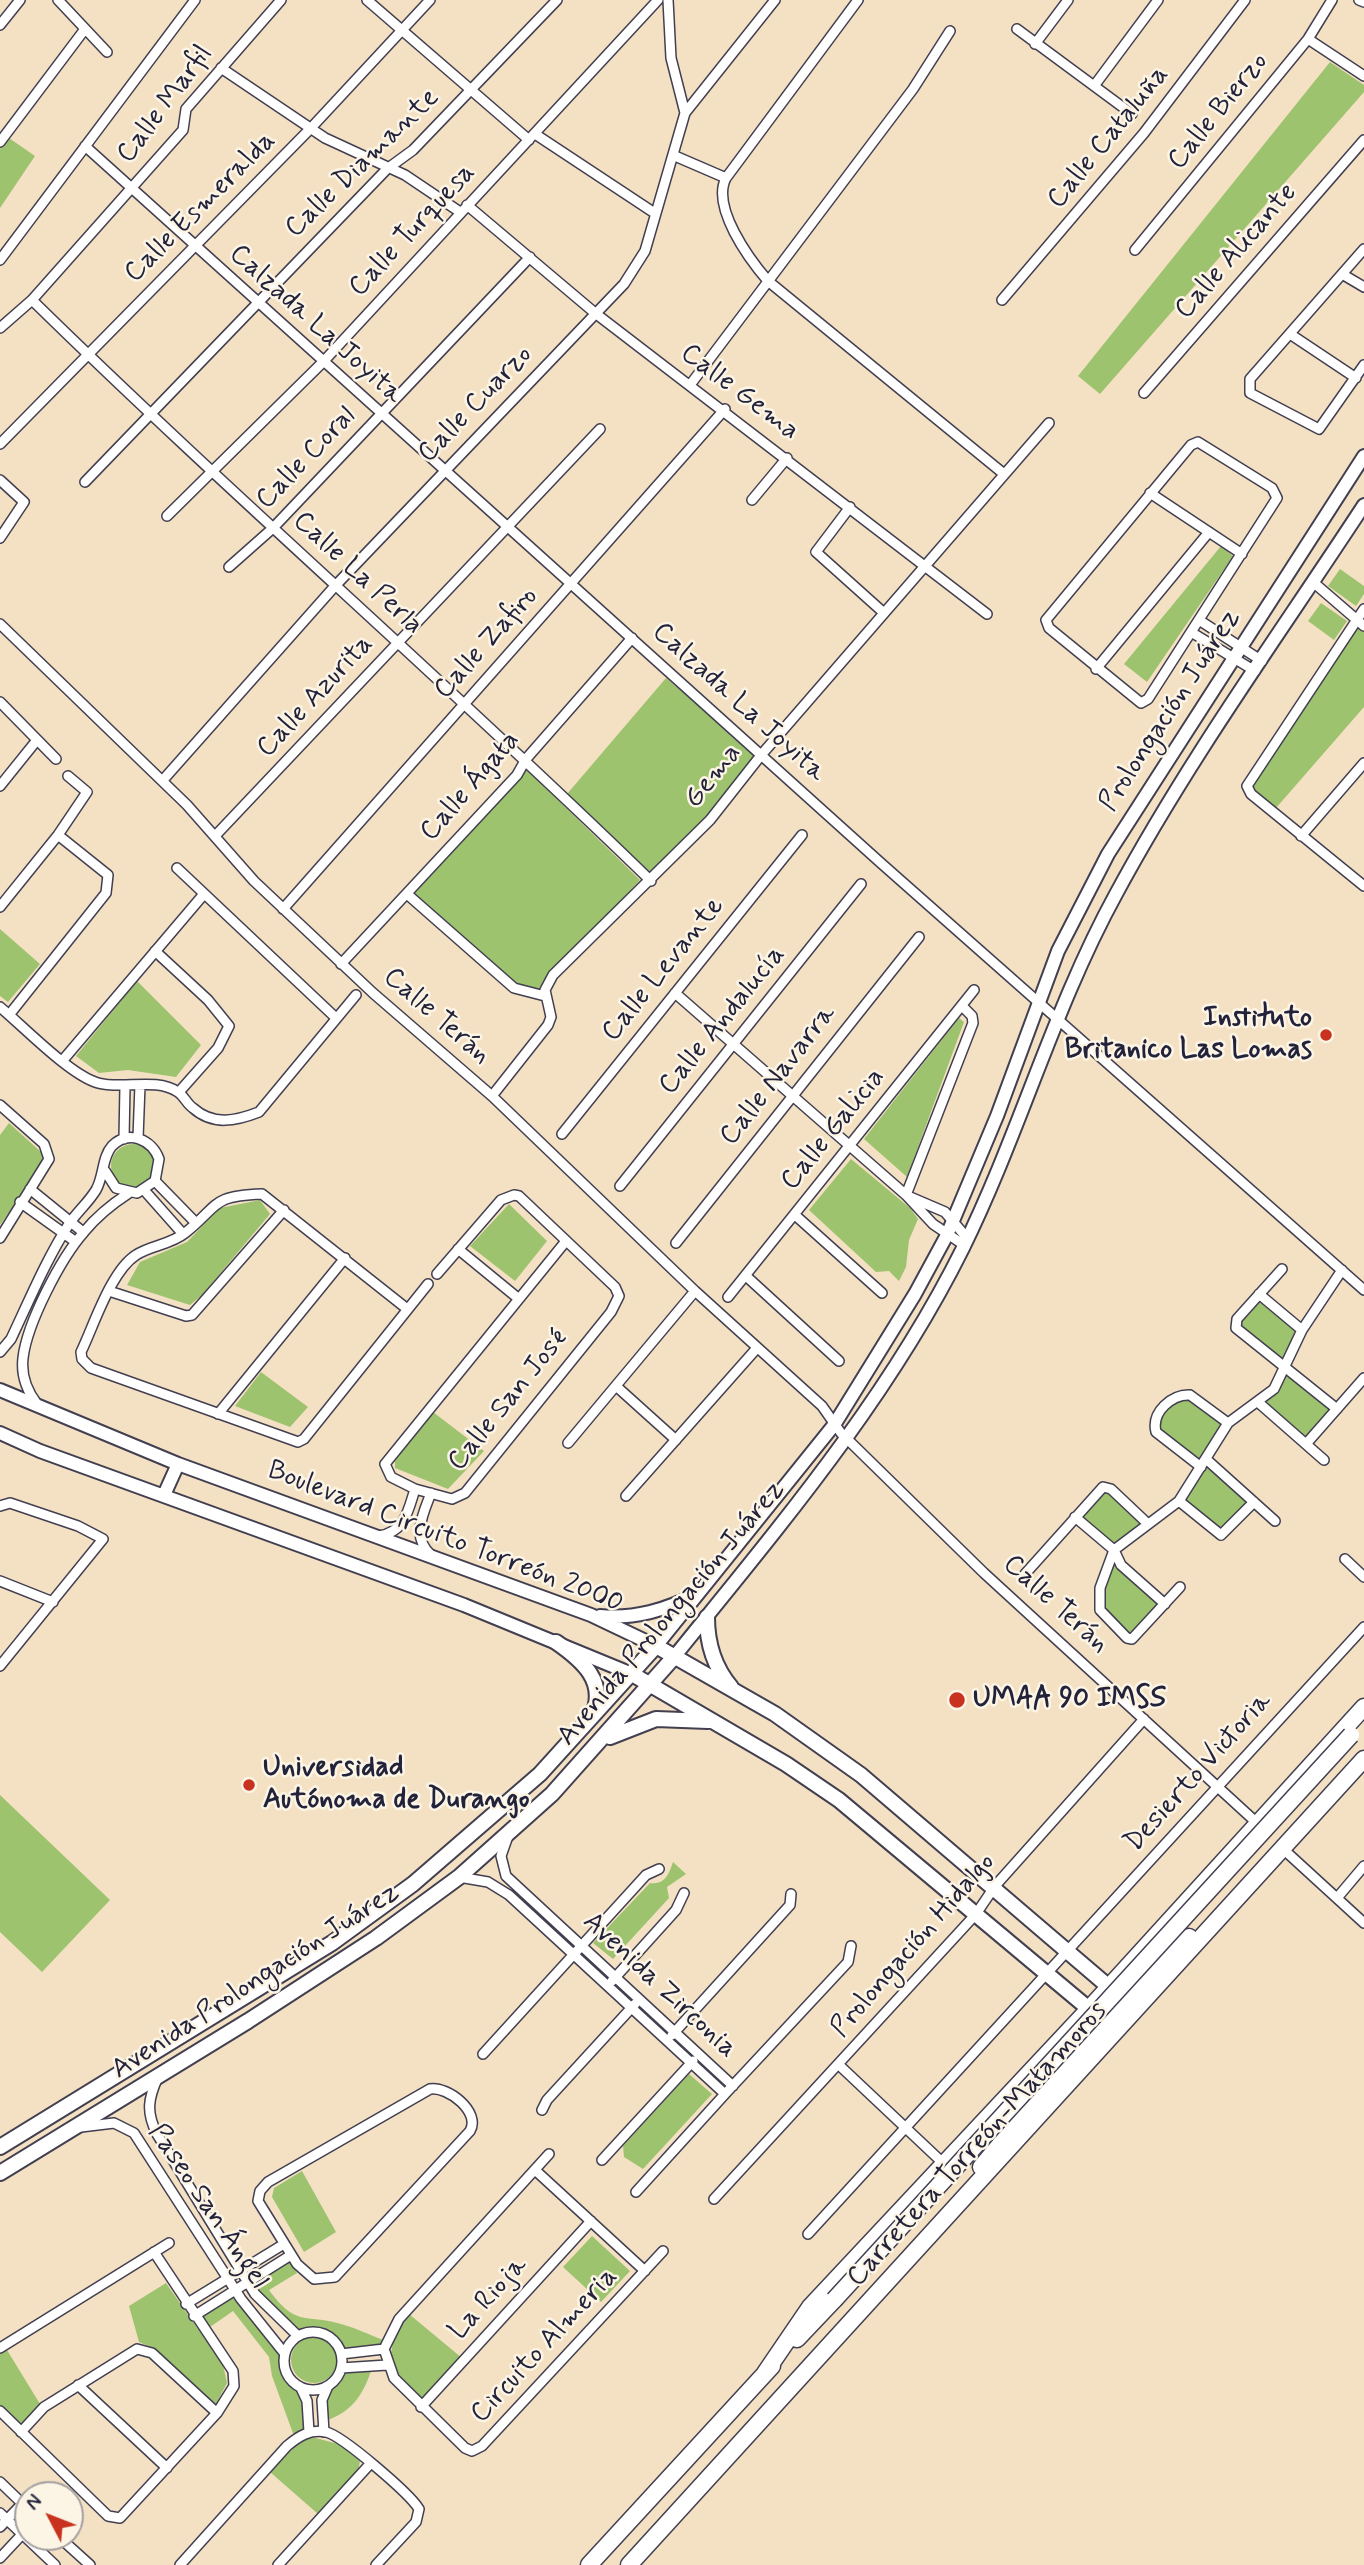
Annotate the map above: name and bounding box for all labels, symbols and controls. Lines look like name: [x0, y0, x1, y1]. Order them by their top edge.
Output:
street label: Calle Marfil: [111, 39, 221, 171]
street label: Calle Bierzo: [1162, 47, 1276, 177]
street label: Calle Cataluña: [1041, 60, 1177, 216]
street label: Calle Diamante: [279, 82, 447, 246]
street label: Calle Esmeralda: [118, 125, 284, 291]
street label: Calle Turquesa: [343, 157, 483, 305]
street label: Calle Alicante: [1169, 177, 1305, 327]
street label: Calzada La Joyita: [221, 238, 409, 412]
street label: Calle Gema: [673, 337, 805, 449]
street label: Calle Cuarzo: [412, 339, 540, 471]
street label: Calle Coral: [250, 401, 364, 517]
street label: Calle La Perla: [285, 505, 429, 643]
street label: Calle Zafiro: [428, 581, 546, 707]
street label: Prolongación Juárez: [1093, 603, 1249, 819]
street label: Calzada La Joyita: [644, 616, 832, 790]
street label: Calle Azurita: [251, 629, 381, 765]
street label: Calle Ágata: [414, 725, 528, 849]
street label: Gema: [678, 738, 750, 816]
street label: Calle Levante: [596, 891, 732, 1049]
street label: Calle Andalucía: [653, 940, 793, 1102]
street label: Calle Terán: [375, 961, 497, 1073]
street label: Calle Navarra: [714, 999, 844, 1153]
place label: Instituto Britanico Las Lomas: [1065, 1002, 1312, 1068]
marker: Instituto Britanico Las Lomas: [1318, 1027, 1334, 1043]
street label: Calle Galicia: [775, 1062, 893, 1198]
street label: Calle San José: [442, 1323, 576, 1479]
street label: Boulevard Circuito Torreón 2000: [262, 1455, 628, 1621]
street label: Avenida Prolongación Juárez: [551, 1474, 793, 1754]
street label: Calle Terán: [995, 1548, 1115, 1662]
place label: UMAA 90 IMSS: [973, 1683, 1166, 1717]
street label: Desierto Victoria: [1118, 1686, 1280, 1860]
marker: UMAA 90 IMSS: [947, 1690, 967, 1710]
place label: Universidad Autónoma de Durango: [263, 1752, 530, 1818]
marker: Universidad Autónoma de Durango: [241, 1777, 257, 1793]
street label: Prolongación Hidalgo: [825, 1847, 1003, 2045]
street label: Avenida Prolongación Juárez: [106, 1876, 406, 2088]
street label: Avenida Zirconia: [575, 1906, 743, 2066]
street label: Carretera Torreón-Matamoros: [841, 1995, 1115, 2295]
street label: Paseo San Ángel: [139, 2118, 275, 2296]
street label: La Rioja: [443, 2250, 535, 2348]
street label: Circuito Almeria: [464, 2261, 626, 2431]
north arrow: [14, 2481, 84, 2551]
text: N: [21, 2490, 48, 2516]

